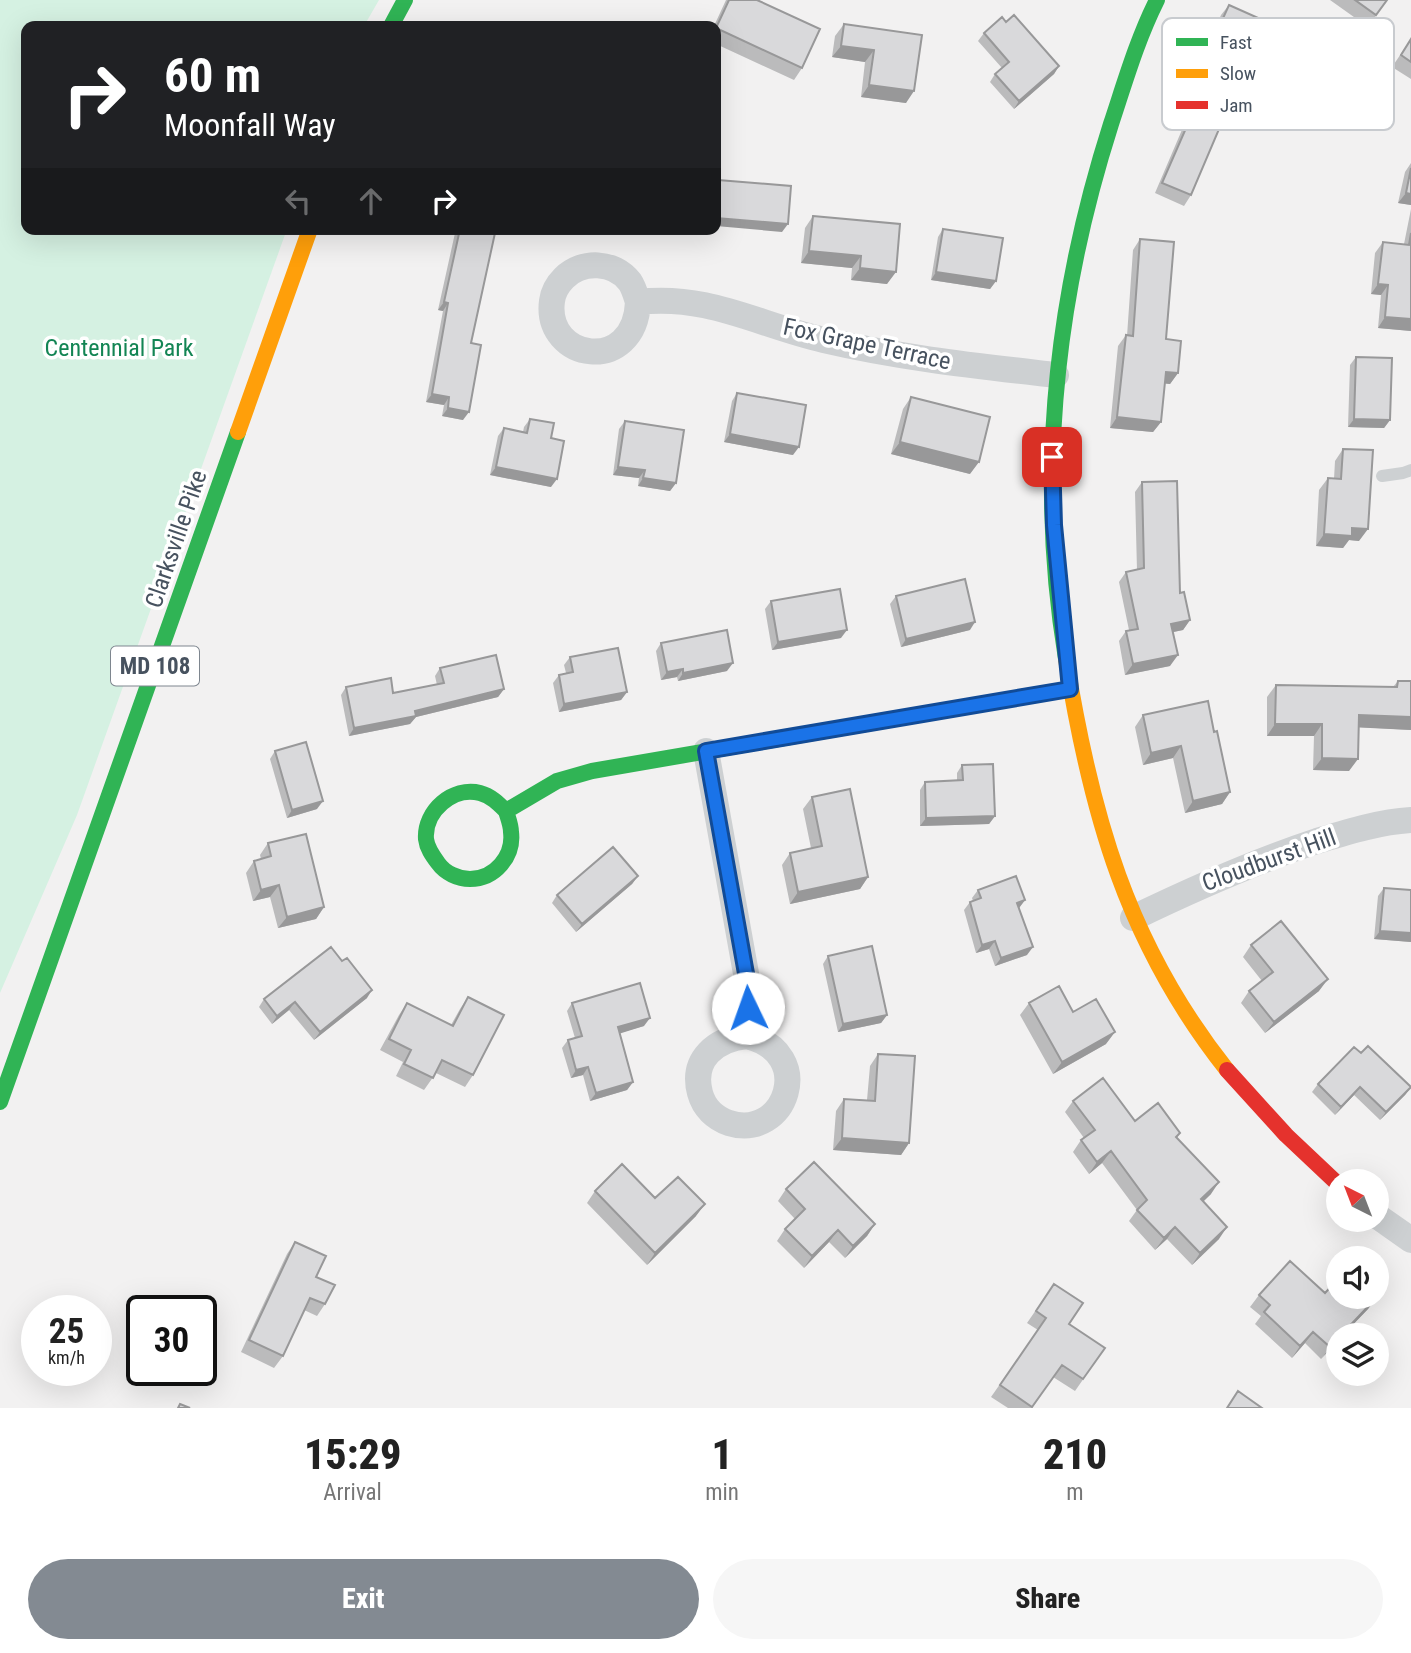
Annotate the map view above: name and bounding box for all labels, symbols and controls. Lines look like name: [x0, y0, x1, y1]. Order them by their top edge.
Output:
legend: [1162, 18, 1394, 130]
text: Fast: [1220, 31, 1252, 54]
text: 60 m: [164, 47, 261, 104]
icon: right: [49, 49, 140, 140]
text: Slow: [1220, 62, 1256, 85]
text: Jam: [1220, 94, 1253, 117]
text: Moonfall Way: [164, 106, 336, 144]
icon: left: [279, 182, 317, 220]
icon: ahead: [352, 182, 390, 220]
icon: right: [425, 182, 463, 220]
street label: Fox Grape Terrace: [781, 313, 953, 375]
park label: Centennial Park: [45, 334, 194, 362]
pin: [1022, 427, 1082, 487]
icon: arrive: [1033, 438, 1071, 476]
street label: Clarksville Pike: [139, 466, 213, 612]
road number: MD 108: [111, 646, 199, 686]
street label: Cloudburst Hill: [1198, 823, 1340, 897]
position arrow: [711, 971, 785, 1045]
north arrow: [1326, 1169, 1390, 1232]
map controls: [1326, 1169, 1389, 1386]
button: sound: [1326, 1246, 1389, 1309]
speed limit sign: 30: [126, 1295, 217, 1386]
text: 25: [49, 1311, 84, 1352]
button: layers: [1326, 1323, 1389, 1386]
text: km/h: [48, 1347, 85, 1368]
text: 15:29: [304, 1430, 401, 1479]
text: 1: [711, 1430, 733, 1479]
text: 210: [1043, 1430, 1107, 1479]
text: Arrival: [323, 1479, 382, 1506]
text: min: [705, 1479, 739, 1506]
text: m: [1066, 1479, 1084, 1506]
button: Exit: [28, 1559, 699, 1639]
button: Share: [713, 1559, 1383, 1639]

